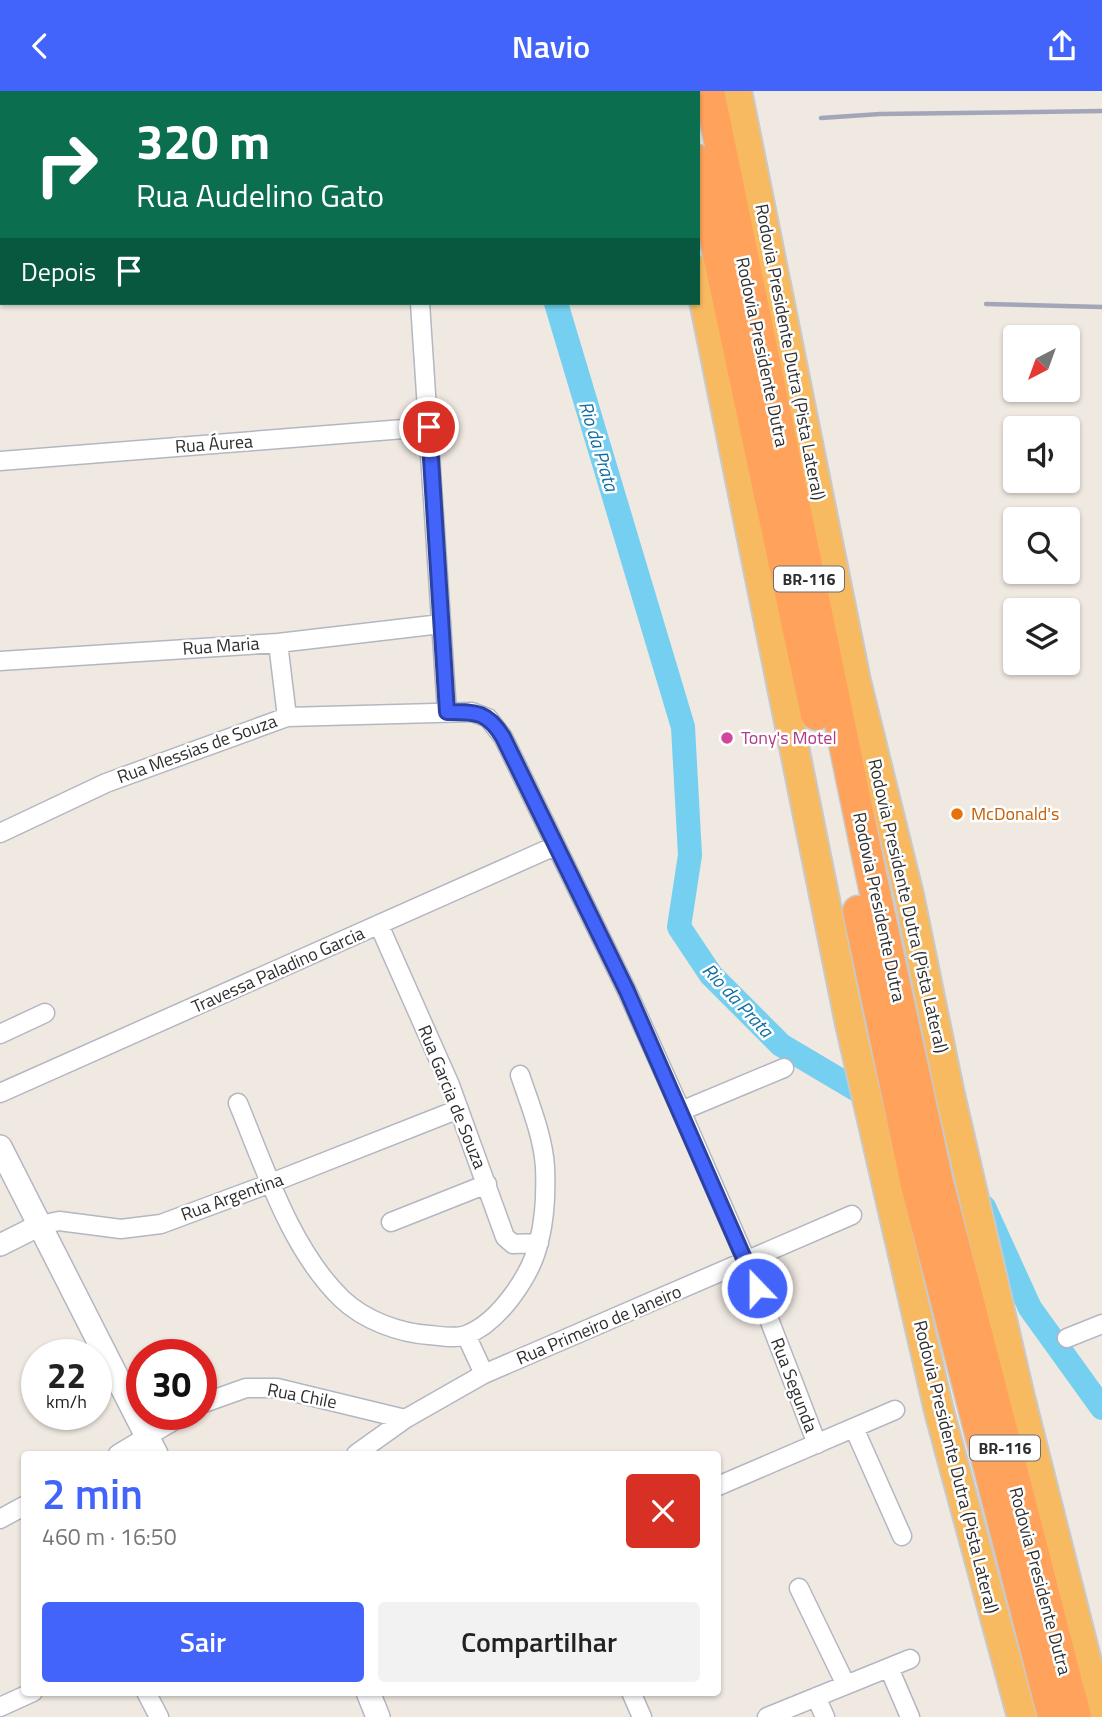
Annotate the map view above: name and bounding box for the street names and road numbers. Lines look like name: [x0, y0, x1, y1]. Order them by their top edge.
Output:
street label: Rodovia Presidente Dutra (Pista Lateral): [748, 201, 833, 502]
street label: Rodovia Presidente Dutra: [729, 255, 796, 449]
street label: Rua Áurea: [174, 427, 254, 460]
road number: BR-116: [774, 566, 844, 591]
street label: Rua Maria: [182, 629, 260, 662]
street label: Rua Messias de Souza: [113, 707, 281, 790]
street label: Rodovia Presidente Dutra (Pista Lateral): [864, 757, 952, 1055]
street label: Rodovia Presidente Dutra: [848, 810, 910, 1004]
street label: Travessa Paladino Garcia: [187, 919, 369, 1020]
street label: Rua Garcia de Souza: [411, 1021, 494, 1173]
street label: Rua Argentina: [177, 1165, 287, 1228]
street label: Rua Primeiro de Janeiro: [512, 1278, 686, 1372]
street label: Rodovia Presidente Dutra (Pista Lateral): [907, 1317, 1006, 1616]
street label: Rua Segunda: [764, 1334, 825, 1436]
street label: Rua Chile: [265, 1376, 339, 1415]
road number: BR-116: [970, 1435, 1040, 1461]
street label: Rodovia Presidente Dutra: [1002, 1484, 1079, 1678]

